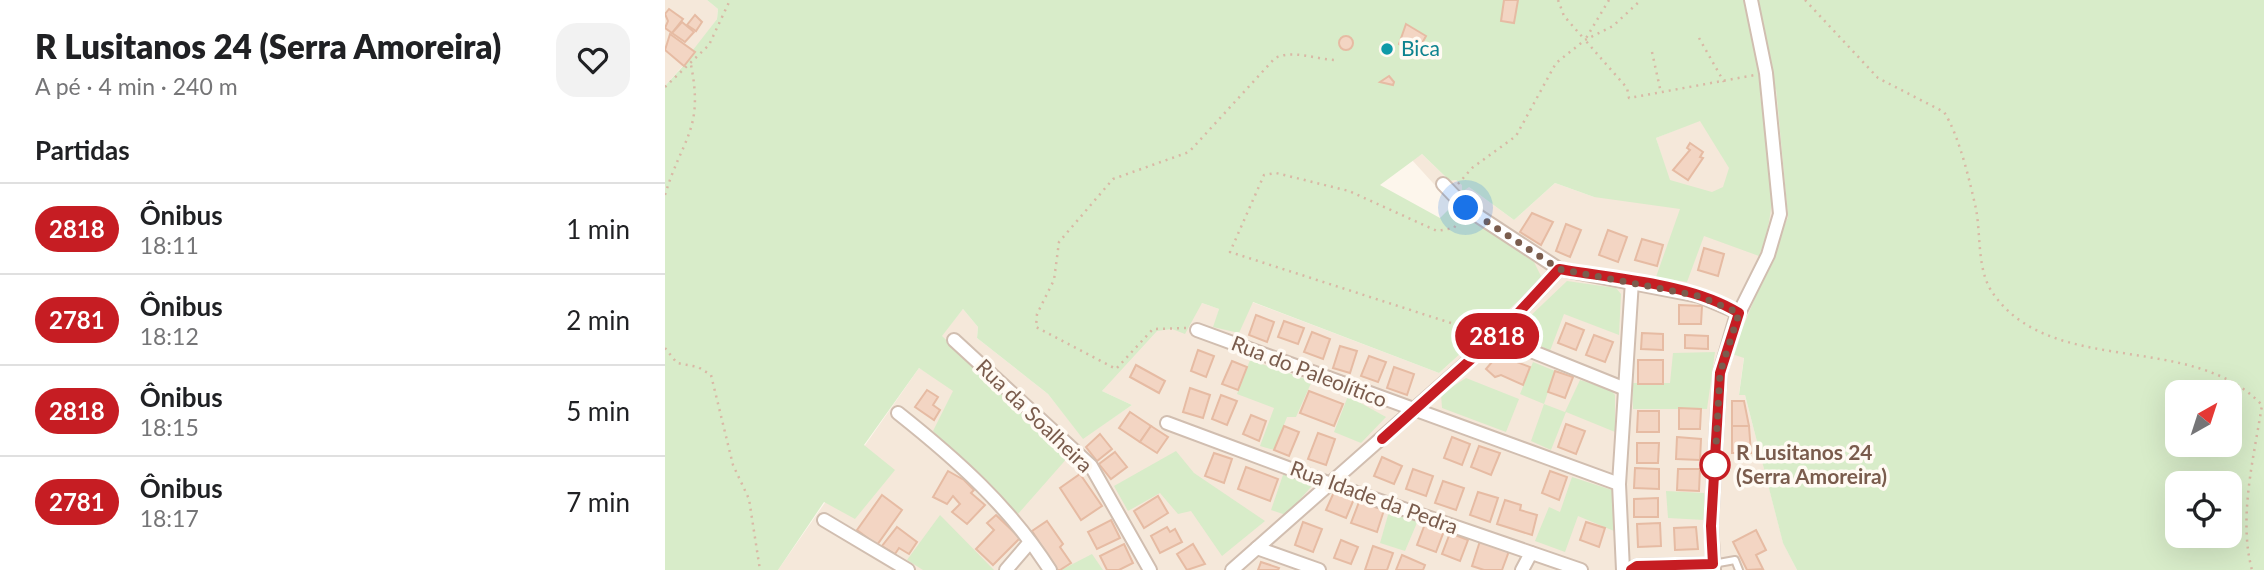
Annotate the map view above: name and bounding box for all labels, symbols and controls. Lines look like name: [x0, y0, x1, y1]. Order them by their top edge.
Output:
button: heart: [556, 23, 630, 97]
text: R Lusitanos 24 (Serra Amoreira): [35, 26, 501, 66]
place label: Bica: [1401, 35, 1440, 60]
marker: Bica: [1379, 41, 1395, 57]
text: A pé · 4 min · 240 m: [35, 72, 238, 100]
text: Partidas: [35, 134, 130, 166]
your location: [1448, 190, 1483, 225]
text: Ônibus: [140, 199, 223, 231]
text: 1 min: [566, 213, 630, 245]
text: 2818: [49, 214, 105, 243]
text: 18:11: [140, 231, 199, 259]
text: Ônibus: [140, 290, 223, 322]
text: 2 min: [566, 304, 630, 336]
text: 2781: [49, 305, 105, 334]
line badge: 2818: [1448, 313, 1546, 359]
text: 2818: [1469, 321, 1525, 350]
text: 18:12: [140, 322, 199, 350]
street label: Rua do Paleolítico: [1228, 329, 1391, 412]
street label: Rua da Soalheira: [972, 353, 1098, 477]
north arrow: [2165, 380, 2242, 457]
map controls: [2165, 380, 2242, 548]
text: Ônibus: [140, 381, 223, 413]
text: 5 min: [566, 395, 630, 427]
text: 2818: [49, 396, 105, 425]
text: 18:15: [140, 413, 199, 441]
place label: R Lusitanos 24 (Serra Amoreira): [1736, 439, 1887, 488]
marker: R Lusitanos 24 (Serra Amoreira): [1700, 450, 1730, 480]
street label: Rua Idade da Pedra: [1287, 455, 1462, 539]
button: locate: [2165, 471, 2242, 548]
text: Ônibus: [140, 472, 223, 504]
text: 7 min: [566, 486, 630, 518]
text: 2781: [49, 487, 105, 516]
text: 18:17: [140, 504, 199, 532]

